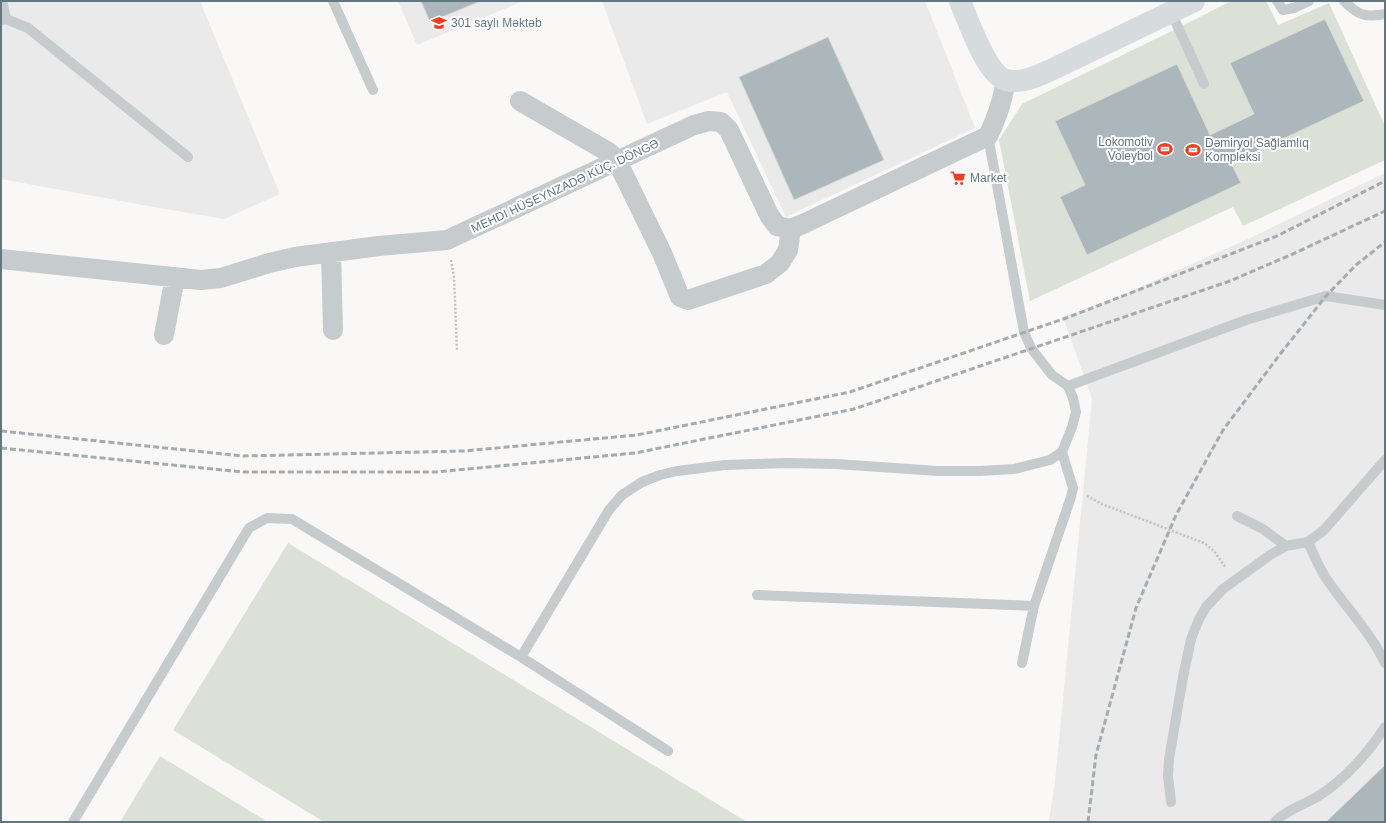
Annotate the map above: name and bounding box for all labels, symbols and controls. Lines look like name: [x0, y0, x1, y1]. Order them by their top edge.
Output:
school or university icon: 301 saylı Məktəb: [430, 14, 448, 32]
place label: 301 saylı Məktəb: [451, 16, 542, 30]
place label: Lokomotiv Voleybol: [1098, 135, 1153, 163]
street label: MEHDI HÜSEYNZADƏ KÜÇ. DÖNGƏ: [469, 136, 661, 236]
place label: Dəmiryol Sağlamlıq Kompleksi: [1205, 136, 1309, 164]
sports icon: Lokomotiv Voleybol: [1156, 140, 1174, 158]
sports icon: Dəmiryol Sağlamlıq Kompleksi: [1184, 141, 1202, 159]
supermarket icon: Market: [949, 169, 967, 187]
place label: Market: [970, 171, 1007, 185]

